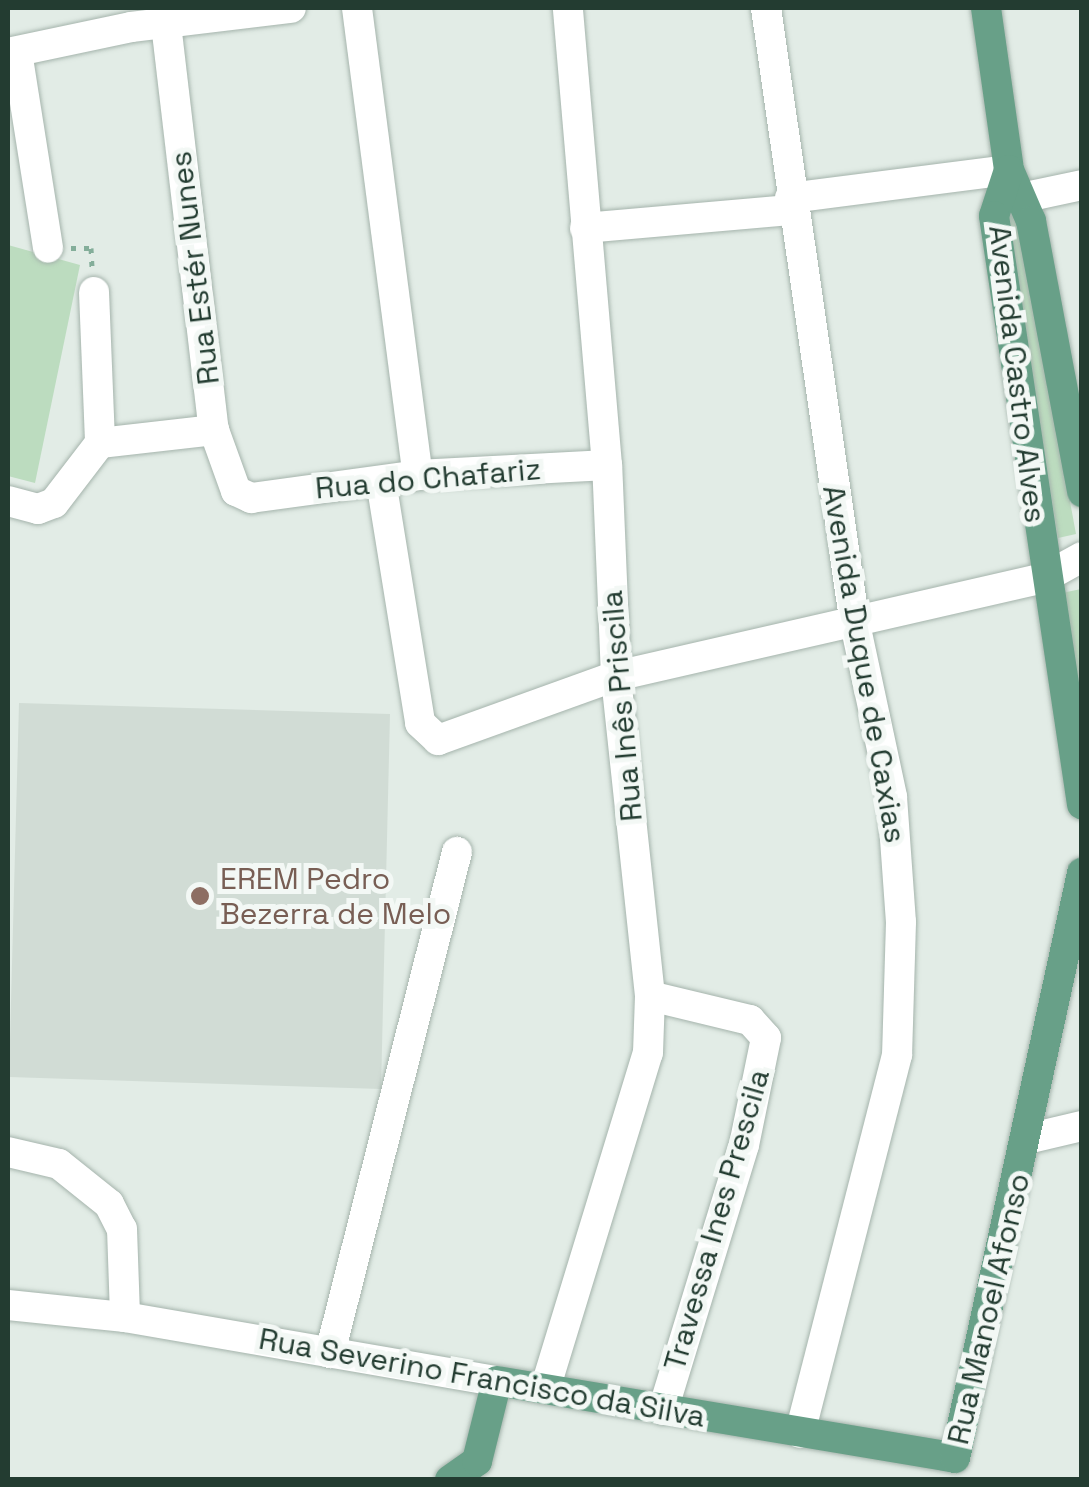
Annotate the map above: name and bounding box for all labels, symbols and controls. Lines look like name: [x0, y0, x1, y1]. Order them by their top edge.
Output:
street label: Rua Estér Nunes: [163, 149, 227, 387]
street label: Avenida Castro Alves: [981, 223, 1053, 525]
street label: Rua do Chafariz: [314, 451, 542, 507]
street label: Avenida Duque de Caxias: [815, 482, 913, 846]
street label: Rua Inês Priscila: [594, 589, 650, 823]
place label: EREM Pedro Bezerra de Melo: [220, 861, 451, 932]
marker: EREM Pedro Bezerra de Melo: [189, 885, 211, 907]
street label: Travessa Ines Prescila: [657, 1065, 777, 1375]
street label: Rua Manoel Afonso: [940, 1170, 1038, 1448]
street label: Rua Severino Francisco da Silva: [256, 1321, 708, 1435]

